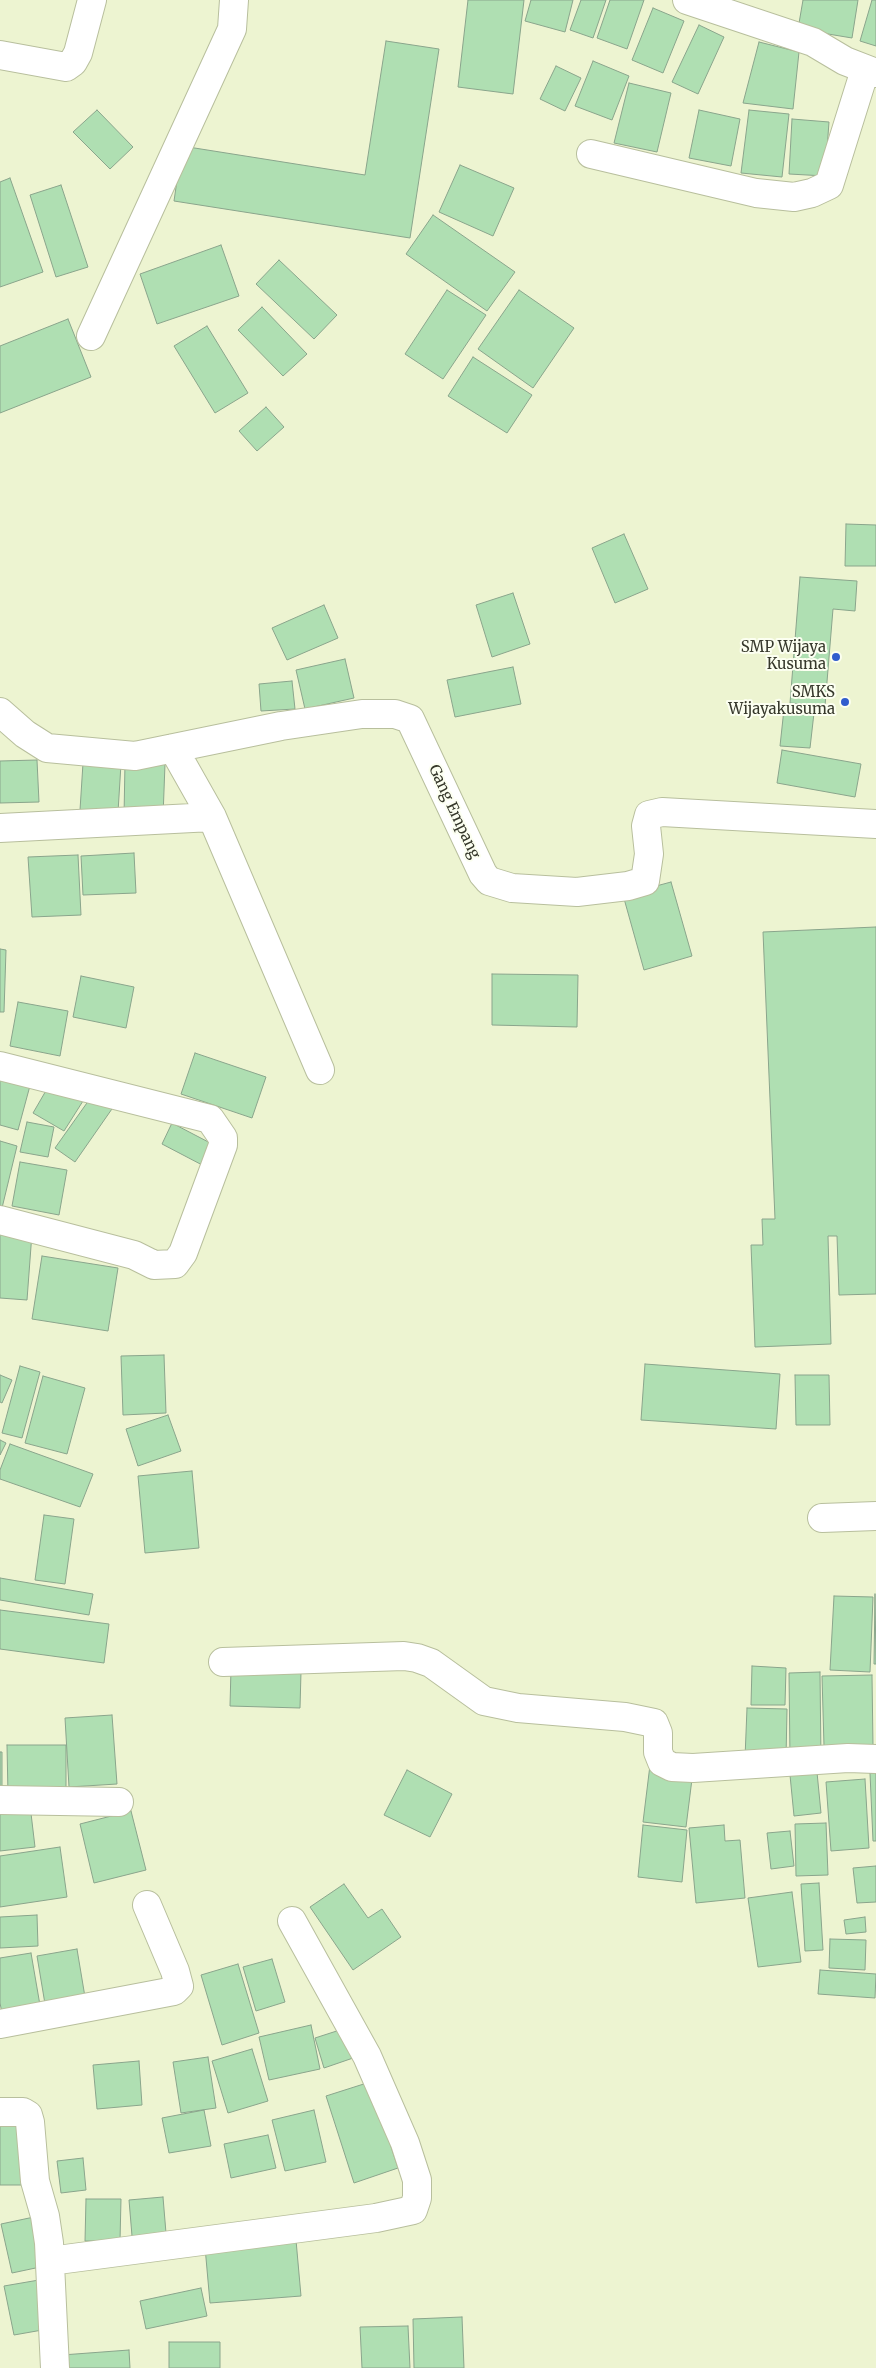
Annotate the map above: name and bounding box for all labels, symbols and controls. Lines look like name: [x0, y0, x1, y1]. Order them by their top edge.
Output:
place label: SMP Wijaya Kusuma: [741, 639, 826, 674]
marker: SMP Wijaya Kusuma: [830, 651, 842, 663]
place label: SMKS Wijayakusuma: [728, 684, 835, 719]
marker: SMKS Wijayakusuma: [839, 696, 851, 708]
street label: Gang Empang: [424, 762, 484, 862]

